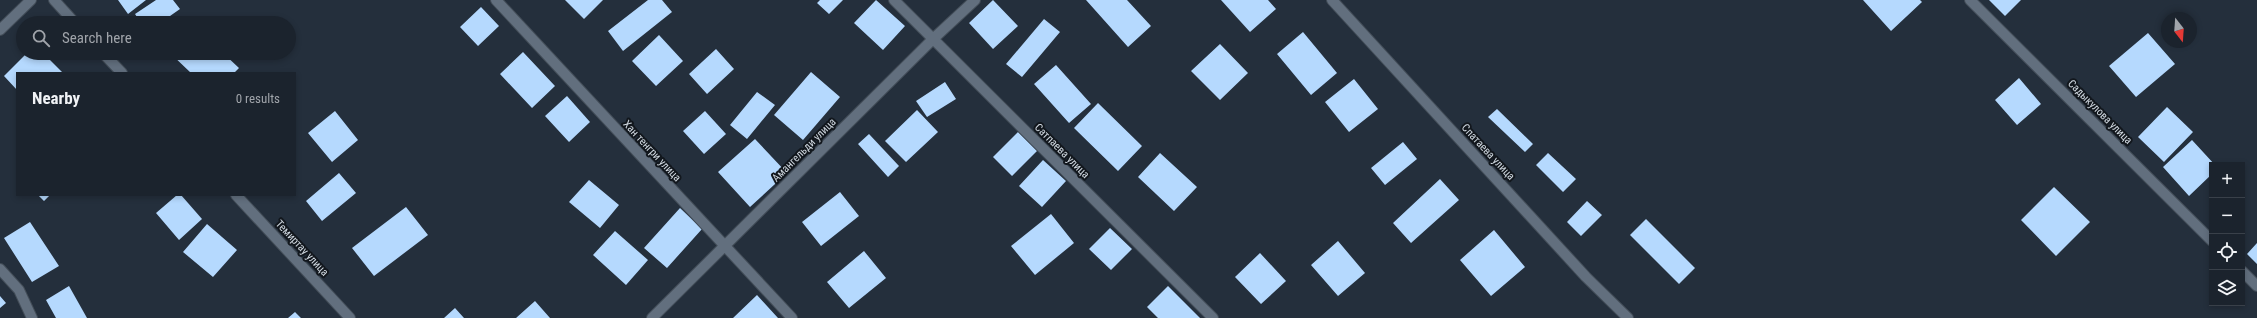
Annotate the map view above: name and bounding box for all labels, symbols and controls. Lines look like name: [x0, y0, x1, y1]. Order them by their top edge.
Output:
north arrow: [2161, 12, 2197, 48]
search box: [16, 16, 296, 60]
icon: search: [30, 27, 52, 49]
text: Search here: [62, 29, 132, 47]
street label: Садыкулова улица: [2065, 77, 2135, 147]
text: Nearby: [32, 88, 80, 108]
text: 0 results: [236, 91, 280, 106]
street label: Амангельди улица: [769, 115, 839, 185]
street label: Хан тенгри улица: [620, 118, 684, 184]
street label: Сатпаева улица: [1032, 121, 1092, 181]
street label: Спатаева улица: [1459, 121, 1517, 183]
map controls: [2209, 162, 2245, 306]
button: +: [2209, 162, 2245, 198]
button: −: [2209, 198, 2245, 234]
street label: Темиртау улица: [273, 217, 331, 279]
button: locate: [2209, 234, 2245, 270]
button: layers: [2209, 270, 2245, 306]

